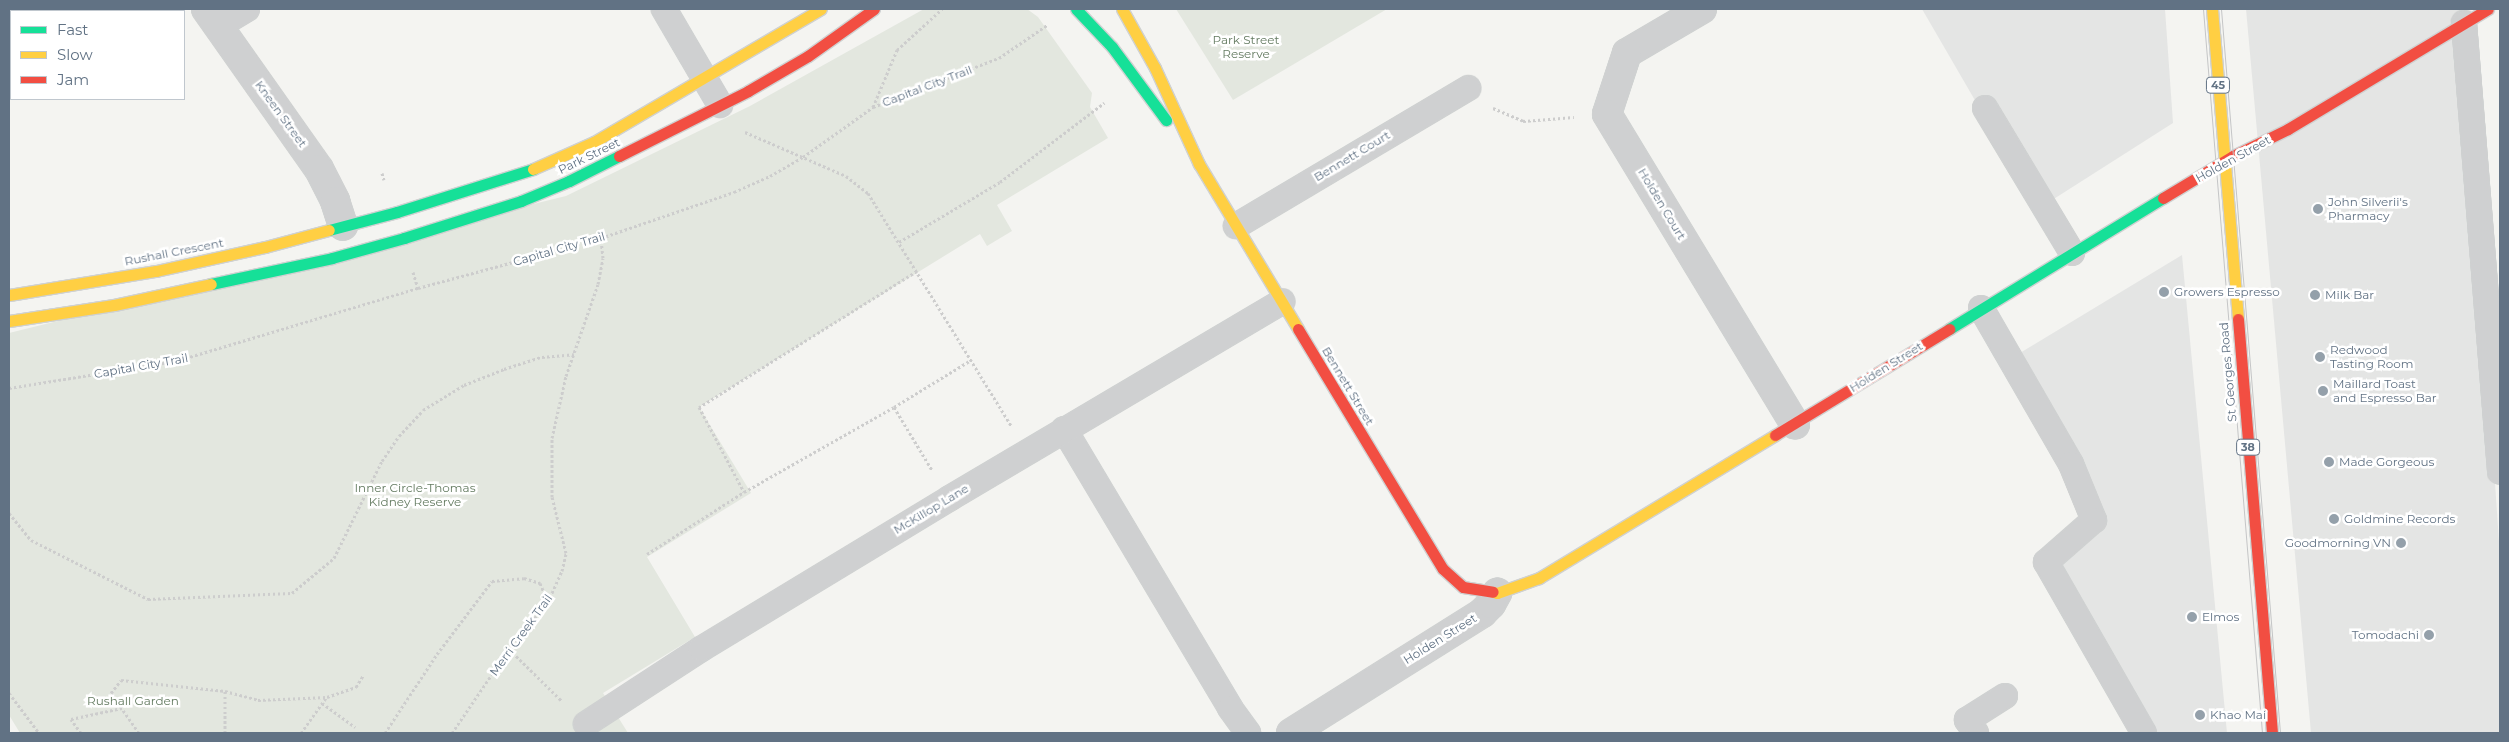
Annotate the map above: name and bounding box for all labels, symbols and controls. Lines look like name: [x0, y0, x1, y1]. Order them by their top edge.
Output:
legend: [10, 10, 185, 100]
text: Fast: [57, 20, 88, 39]
park label: Park Street Reserve: [1213, 33, 1279, 61]
text: Slow: [57, 45, 93, 64]
street label: Capital City Trail: [880, 62, 974, 110]
text: Jam: [57, 70, 89, 89]
road number: 45: [2206, 76, 2230, 94]
street label: Kneen Street: [252, 78, 310, 150]
street label: Bennett Court: [1311, 128, 1393, 184]
street label: Holden Street: [2193, 132, 2273, 186]
street label: Park Street: [556, 135, 622, 177]
street label: Holden Court: [1635, 166, 1689, 242]
place label: John Silverii's Pharmacy: [2328, 195, 2408, 223]
marker: John Silverii's Pharmacy: [2312, 203, 2324, 215]
street label: Capital City Trail: [511, 229, 607, 269]
street label: Rushall Crescent: [123, 235, 225, 269]
place label: Growers Espresso: [2174, 285, 2280, 299]
marker: Growers Espresso: [2158, 286, 2170, 298]
place label: Milk Bar: [2325, 288, 2374, 302]
marker: Milk Bar: [2309, 289, 2321, 301]
street label: St Georges Road: [2216, 322, 2240, 422]
street label: Holden Street: [1847, 339, 1925, 395]
place label: Redwood Tasting Room: [2330, 343, 2414, 371]
street label: Bennett Street: [1319, 344, 1377, 428]
street label: Capital City Trail: [93, 351, 189, 381]
marker: Redwood Tasting Room: [2314, 351, 2326, 363]
place label: Maillard Toast and Espresso Bar: [2333, 377, 2437, 405]
marker: Maillard Toast and Espresso Bar: [2317, 385, 2329, 397]
road number: 38: [2236, 438, 2260, 456]
place label: Made Gorgeous: [2339, 455, 2434, 469]
marker: Made Gorgeous: [2323, 456, 2335, 468]
park label: Inner Circle-Thomas Kidney Reserve: [354, 481, 476, 509]
street label: McKillop Lane: [891, 481, 971, 537]
place label: Goldmine Records: [2344, 512, 2455, 526]
marker: Goldmine Records: [2328, 513, 2340, 525]
place label: Goodmorning VN: [2285, 536, 2391, 550]
marker: Goodmorning VN: [2395, 537, 2407, 549]
street label: Merri Creek Trail: [487, 591, 555, 679]
place label: Elmos: [2202, 610, 2239, 624]
street label: Holden Street: [1401, 611, 1479, 667]
marker: Elmos: [2186, 611, 2198, 623]
place label: Tomodachi: [2352, 628, 2419, 642]
marker: Tomodachi: [2423, 629, 2435, 641]
park label: Rushall Garden: [87, 694, 179, 708]
place label: Khao Mai: [2210, 708, 2266, 722]
marker: Khao Mai: [2194, 709, 2206, 721]

